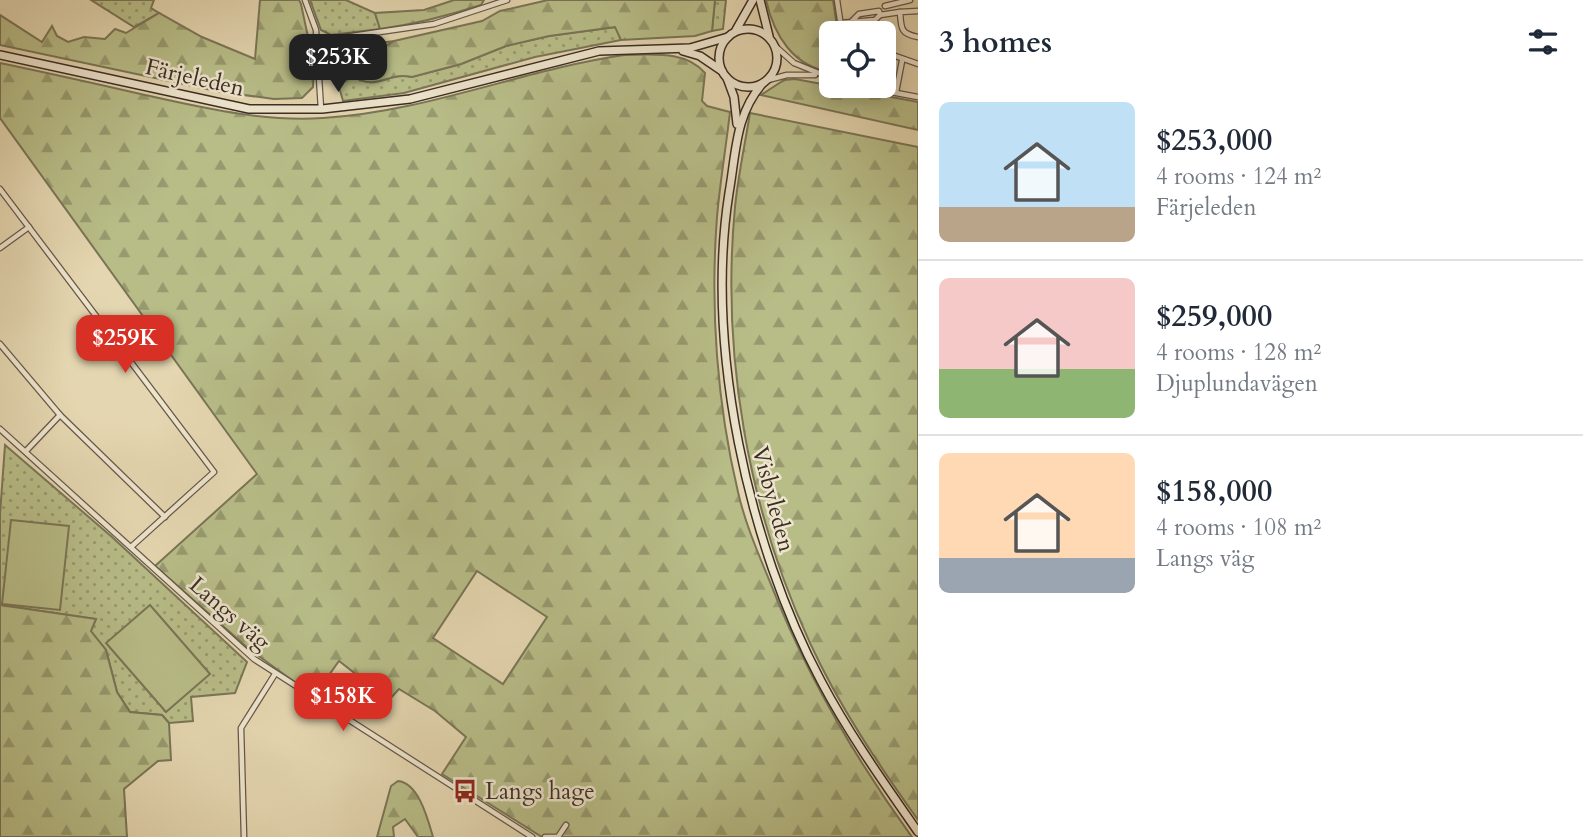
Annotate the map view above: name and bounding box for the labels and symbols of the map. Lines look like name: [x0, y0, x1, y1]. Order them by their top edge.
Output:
pin: $253K: [289, 34, 387, 94]
street label: Färjeleden: [142, 51, 247, 104]
pin: $259K: [76, 316, 174, 375]
street label: Visbyleden: [745, 443, 802, 555]
street label: Langs väg: [182, 569, 277, 657]
pin: $158K: [294, 674, 392, 733]
place label: Langs hage: [485, 776, 595, 807]
bus stop icon: Langs hage: [451, 777, 479, 805]

